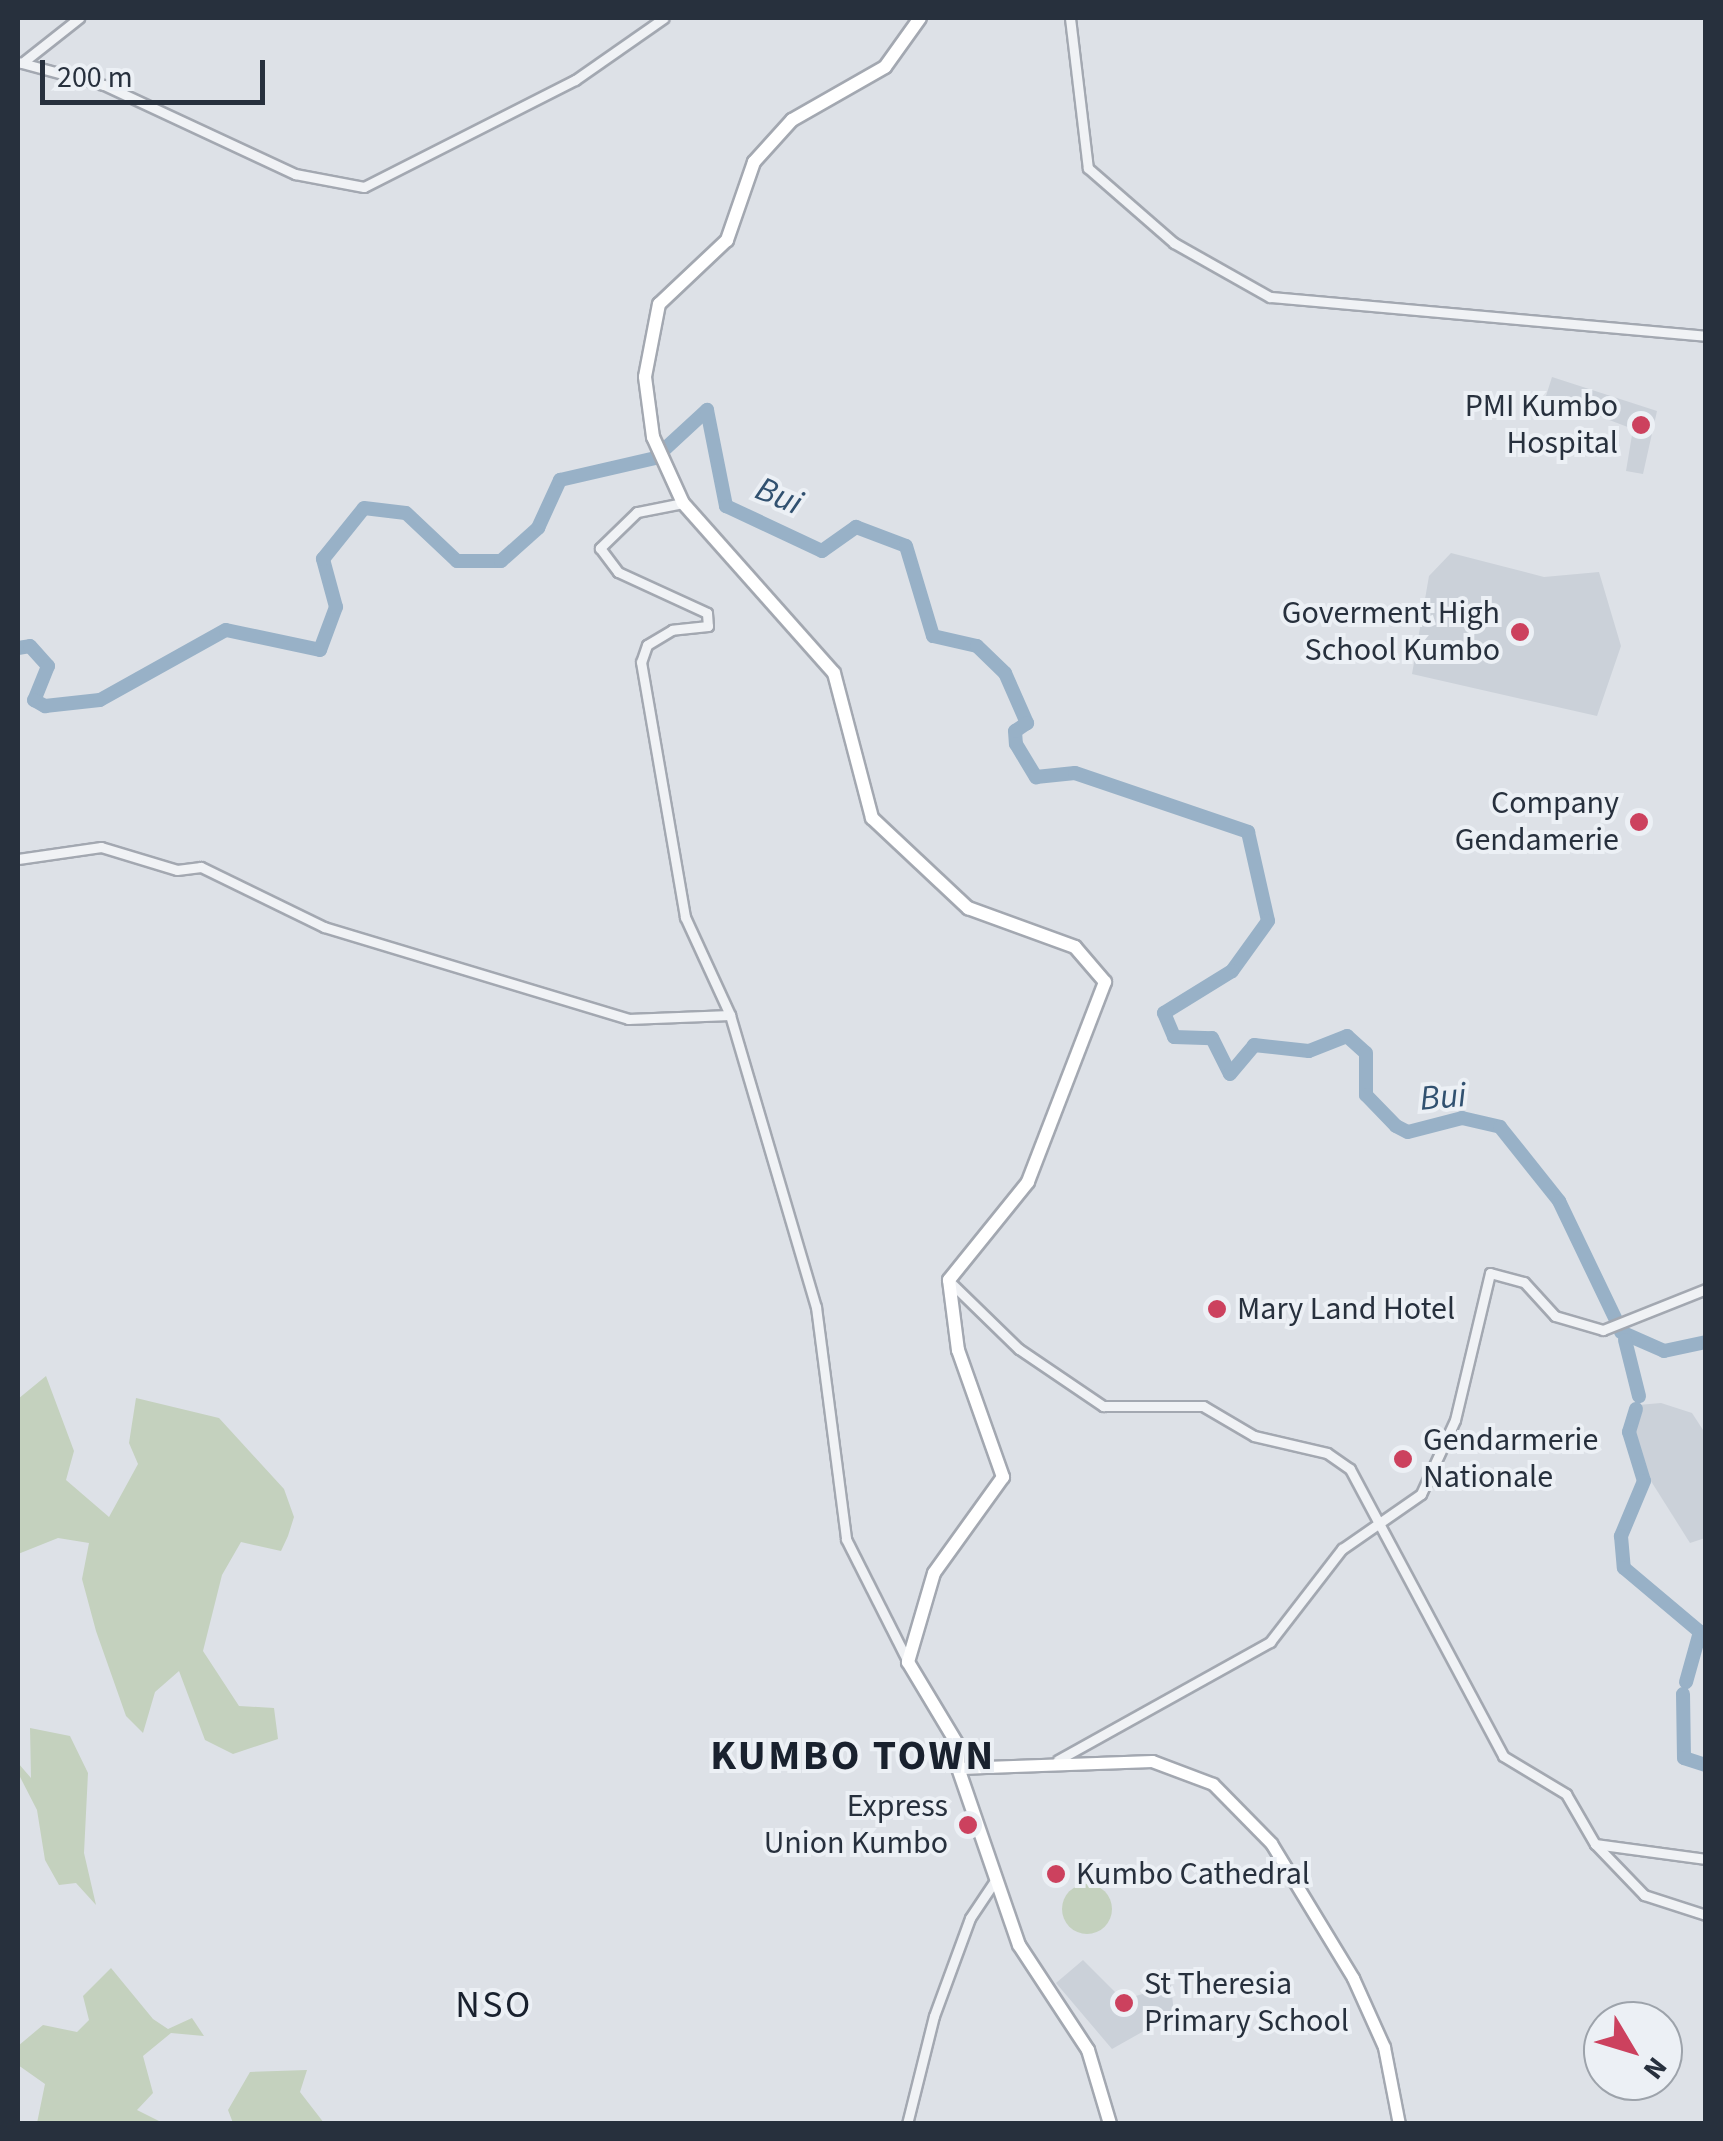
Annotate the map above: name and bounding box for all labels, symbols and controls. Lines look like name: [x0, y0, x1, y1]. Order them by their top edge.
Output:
scale bar: [45, 40, 270, 102]
text: 200 m: [57, 56, 133, 99]
place label: PMI Kumbo Hospital: [1465, 388, 1618, 463]
marker: PMI Kumbo Hospital: [1628, 412, 1654, 438]
water label: Bui: [749, 468, 809, 524]
place label: Goverment High School Kumbo: [1282, 595, 1500, 670]
marker: Goverment High School Kumbo: [1509, 621, 1531, 643]
place label: Company Gendamerie: [1455, 785, 1619, 860]
marker: Company Gendamerie: [1628, 811, 1650, 833]
water label: Bui: [1418, 1074, 1468, 1120]
place label: Mary Land Hotel: [1237, 1290, 1455, 1328]
marker: Mary Land Hotel: [1206, 1298, 1228, 1320]
place label: Gendarmerie Nationale: [1423, 1422, 1598, 1497]
marker: Gendarmerie Nationale: [1392, 1448, 1414, 1470]
district label: KUMBO TOWN: [710, 1731, 996, 1781]
place label: Express Union Kumbo: [764, 1788, 948, 1863]
marker: Express Union Kumbo: [957, 1814, 979, 1836]
place label: Kumbo Cathedral: [1076, 1855, 1310, 1893]
marker: Kumbo Cathedral: [1045, 1863, 1067, 1885]
place label: St Theresia Primary School: [1144, 1966, 1349, 2041]
district label: NSO: [455, 1983, 533, 2029]
marker: St Theresia Primary School: [1113, 1992, 1135, 2014]
north arrow: [1583, 2001, 1683, 2101]
text: N: [1634, 2049, 1677, 2088]

